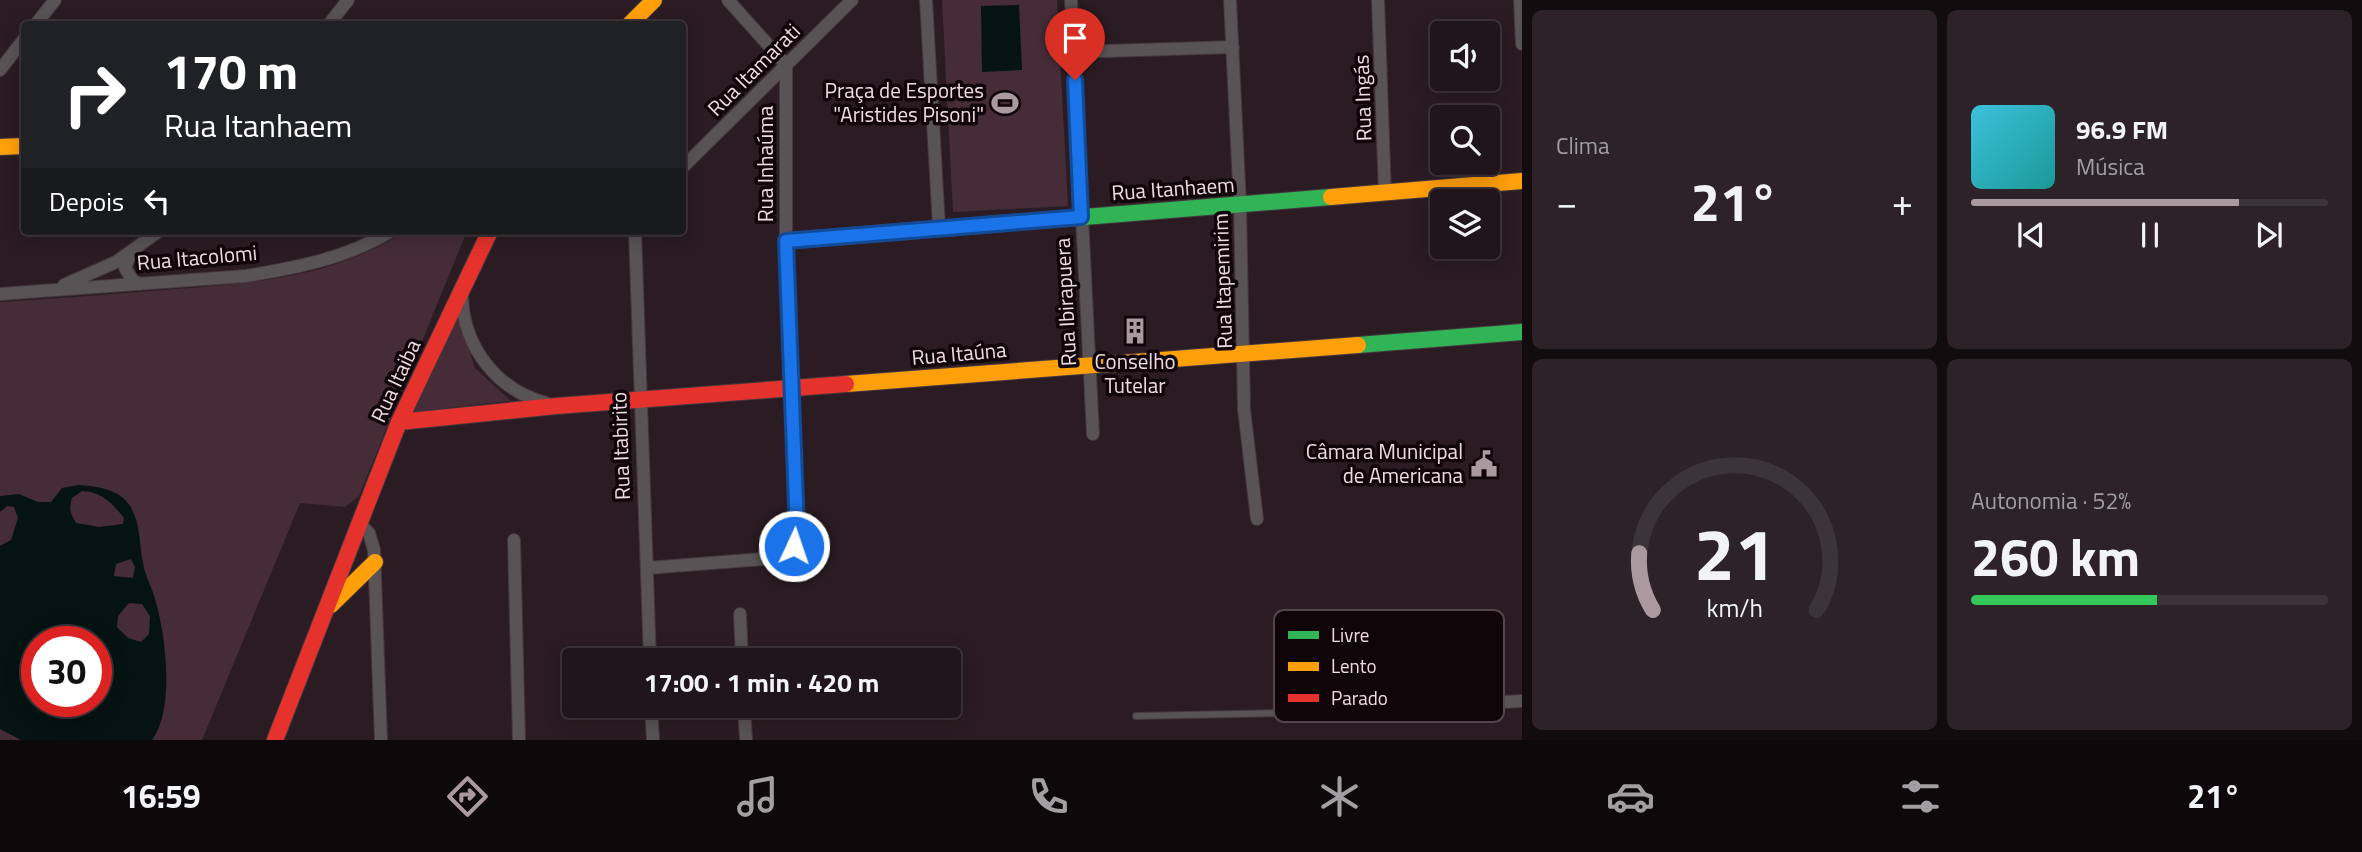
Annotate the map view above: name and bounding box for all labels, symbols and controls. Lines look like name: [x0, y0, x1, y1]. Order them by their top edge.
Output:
pin: [1045, 8, 1105, 80]
street label: Rua Itamarati: [700, 16, 807, 123]
icon: arrive: [1056, 19, 1094, 57]
map controls: [1430, 21, 1500, 259]
button: sound: [1430, 21, 1500, 91]
text: 170 m: [164, 33, 298, 108]
icon: right: [49, 49, 140, 140]
street label: Rua Ingás: [1344, 54, 1380, 142]
place label: Praça de Esportes "Aristides Pisoni": [825, 74, 984, 130]
sports icon: Praça de Esportes "Aristides Pisoni": [990, 88, 1020, 118]
text: Rua Itanhaem: [164, 101, 352, 149]
street label: Rua Inhaúma: [749, 105, 781, 222]
button: search: [1430, 105, 1500, 175]
text: 96.9 FM: [2076, 110, 2168, 149]
text: Clima: [1556, 128, 1610, 163]
text: Música: [2076, 149, 2145, 184]
text: 21°: [1691, 162, 1778, 241]
street label: Rua Itanhaem: [1110, 168, 1236, 208]
text: −: [1556, 173, 1577, 231]
text: +: [1892, 173, 1913, 231]
text: Depois: [49, 182, 124, 221]
icon: left: [138, 182, 176, 220]
button: layers: [1430, 189, 1500, 259]
street label: Rua Itapemirim: [1204, 213, 1240, 349]
icon: previous: [2012, 216, 2050, 254]
icon: pause: [2131, 216, 2169, 254]
icon: next: [2250, 216, 2288, 254]
street label: Rua Itacolomi: [136, 236, 258, 278]
street label: Rua Ibirapuera: [1046, 237, 1084, 367]
building icon: Conselho Tutelar: [1120, 316, 1150, 346]
street label: Rua Itaiba: [362, 333, 428, 427]
street label: Rua Itaúna: [910, 333, 1008, 373]
place label: Conselho Tutelar: [1094, 345, 1176, 401]
street label: Rua Itabirito: [602, 391, 638, 501]
place label: Câmara Municipal de Americana: [1306, 435, 1463, 491]
public building icon: Câmara Municipal de Americana: [1469, 449, 1499, 479]
text: Autonomia · 52%: [1971, 483, 2131, 518]
text: 21: [1694, 499, 1775, 609]
position arrow: [757, 509, 831, 583]
text: 260 km: [1971, 517, 2140, 596]
text: km/h: [1706, 589, 1763, 627]
legend: [1274, 610, 1504, 722]
text: Livre: [1331, 620, 1369, 649]
speed limit sign: 30: [21, 626, 112, 717]
text: Lento: [1331, 651, 1376, 680]
text: 17:00 · 1 min · 420 m: [644, 663, 879, 702]
text: Parado: [1331, 683, 1388, 712]
text: 16:59: [121, 772, 201, 820]
icon: directions: [443, 772, 492, 821]
icon: music: [733, 772, 782, 821]
icon: phone: [1024, 772, 1073, 821]
icon: climate: [1315, 772, 1364, 821]
icon: car: [1606, 772, 1655, 821]
icon: filters: [1896, 772, 1945, 821]
text: 21°: [2187, 772, 2241, 820]

